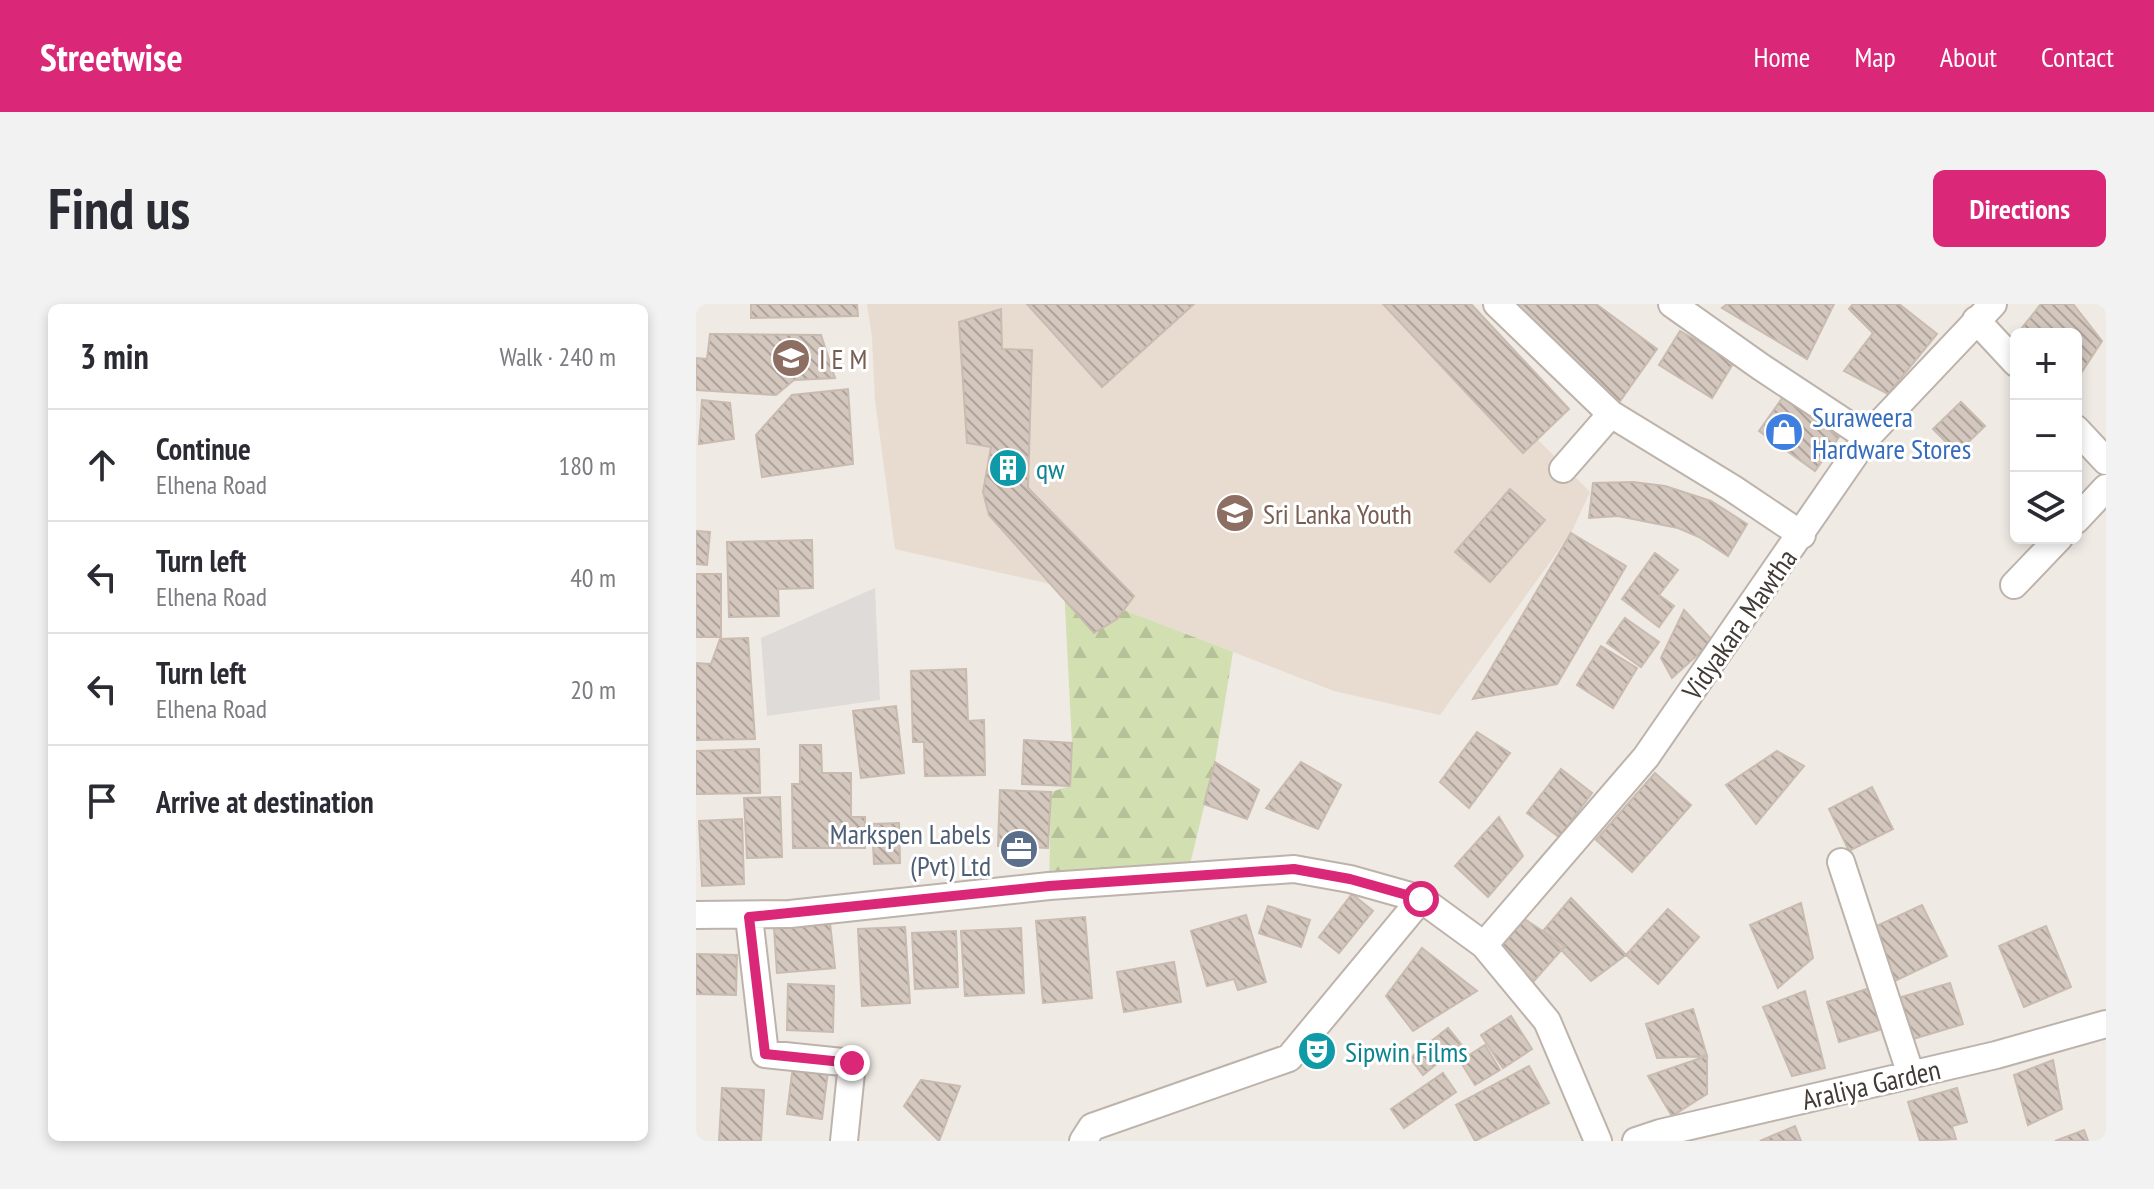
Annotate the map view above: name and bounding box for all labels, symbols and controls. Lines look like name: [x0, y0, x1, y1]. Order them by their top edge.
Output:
text: Streetwise: [40, 32, 183, 81]
text: Home: [1754, 38, 1810, 75]
text: Map: [1854, 38, 1896, 75]
text: About: [1940, 38, 1997, 75]
text: Contact: [2041, 38, 2114, 75]
button: Directions: [1933, 170, 2106, 247]
text: Find us: [48, 172, 190, 244]
map controls: [2010, 328, 2082, 544]
button: +: [2010, 328, 2082, 400]
text: 3 min: [80, 334, 149, 378]
school or university icon: I E M: [770, 337, 812, 379]
text: Walk · 240 m: [499, 340, 616, 373]
place label: I E M: [819, 340, 867, 377]
place label: Suraweera Hardware Stores: [1812, 398, 1971, 467]
button: −: [2010, 400, 2082, 472]
shop icon: Suraweera Hardware Stores: [1763, 411, 1805, 453]
text: Continue: [156, 429, 251, 468]
icon: ahead: [80, 443, 124, 487]
building icon: qw: [987, 447, 1029, 489]
text: 180 m: [558, 449, 616, 482]
place label: qw: [1036, 450, 1065, 487]
text: Elhena Road: [156, 468, 267, 501]
button: layers: [2010, 472, 2082, 544]
school or university icon: Sri Lanka Youth: [1214, 492, 1256, 534]
place label: Sri Lanka Youth: [1263, 495, 1412, 532]
text: Turn left: [156, 541, 246, 580]
street label: Vidyakara Mawtha: [1673, 541, 1805, 708]
icon: left: [80, 555, 124, 599]
text: 40 m: [570, 561, 616, 594]
text: Elhena Road: [156, 580, 267, 613]
text: Turn left: [156, 653, 246, 692]
icon: left: [80, 667, 124, 711]
text: 20 m: [570, 673, 616, 706]
text: Elhena Road: [156, 692, 267, 725]
icon: arrive: [80, 779, 124, 823]
text: Arrive at destination: [156, 782, 374, 821]
place label: Markspen Labels (Pvt) Ltd: [830, 815, 991, 884]
office icon: Markspen Labels (Pvt) Ltd: [998, 828, 1040, 870]
route start: [1403, 881, 1439, 917]
theatre icon: Sipwin Films: [1296, 1030, 1338, 1072]
place label: Sipwin Films: [1345, 1033, 1468, 1070]
route end: [834, 1045, 870, 1081]
street label: Araliya Garden: [1798, 1050, 1944, 1118]

